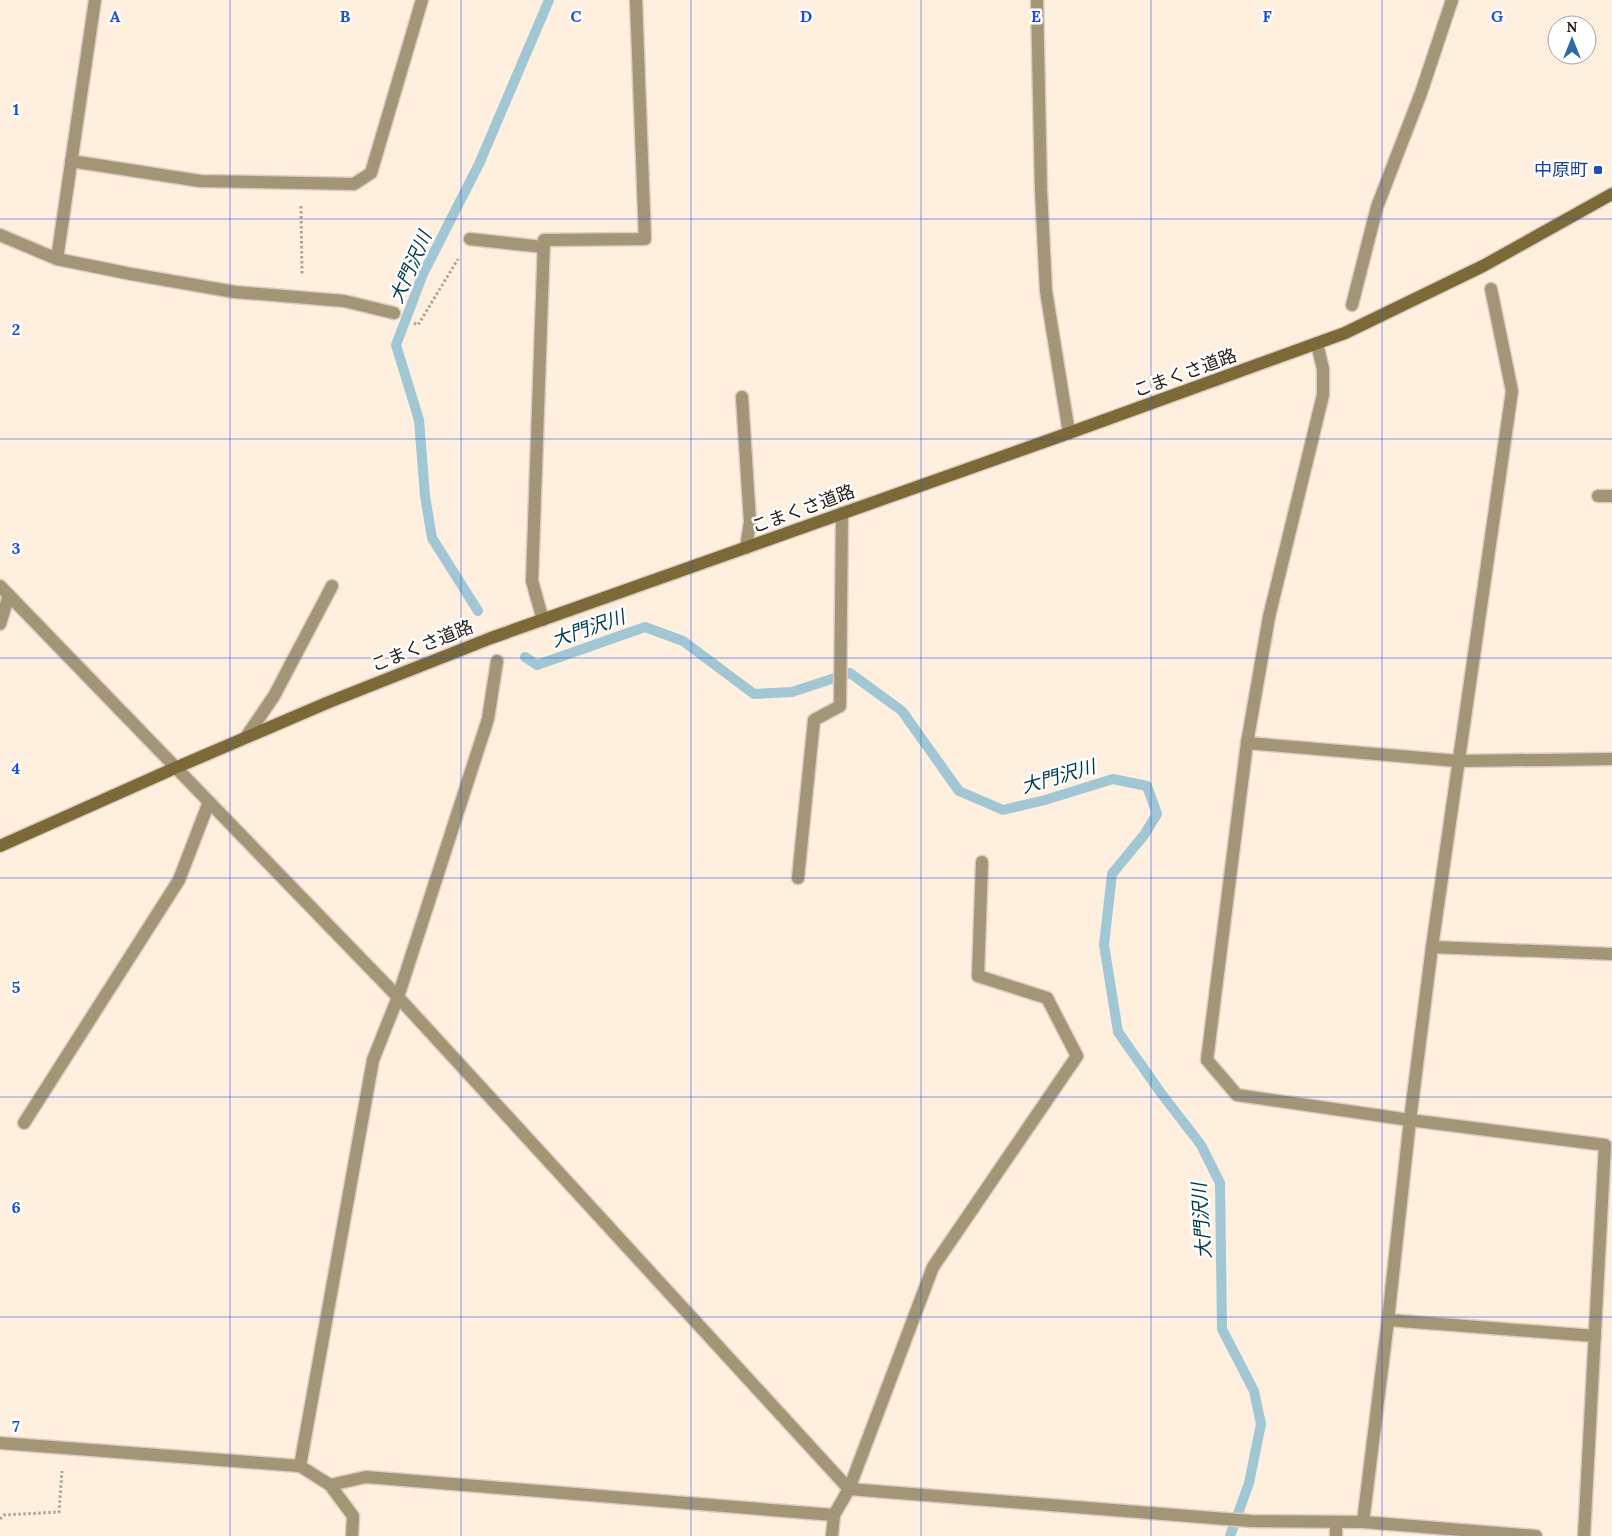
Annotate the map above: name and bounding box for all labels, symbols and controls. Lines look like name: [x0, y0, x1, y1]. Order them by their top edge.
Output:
text: A: [110, 6, 121, 26]
text: B: [340, 6, 351, 26]
text: C: [570, 6, 582, 26]
text: D: [800, 6, 812, 26]
text: E: [1031, 6, 1041, 26]
text: F: [1262, 6, 1272, 26]
text: G: [1491, 6, 1503, 26]
north arrow: [1547, 15, 1597, 65]
text: N: [1567, 18, 1578, 36]
text: 1: [13, 99, 19, 119]
place label: 中原町: [1534, 158, 1588, 181]
marker: 中原町: [1592, 164, 1604, 176]
water label: 大門沢川: [384, 226, 437, 307]
text: 2: [12, 319, 20, 339]
street label: こまくさ道路: [1130, 343, 1240, 402]
street label: こまくさ道路: [748, 479, 858, 538]
text: 3: [12, 538, 21, 558]
water label: 大門沢川: [548, 604, 630, 652]
street label: こまくさ道路: [367, 615, 476, 676]
water label: 大門沢川: [1018, 753, 1100, 798]
text: 4: [12, 758, 21, 778]
text: 5: [12, 977, 21, 997]
water label: 大門沢川: [1186, 1180, 1216, 1260]
text: 6: [11, 1197, 21, 1217]
text: 7: [12, 1416, 20, 1436]

